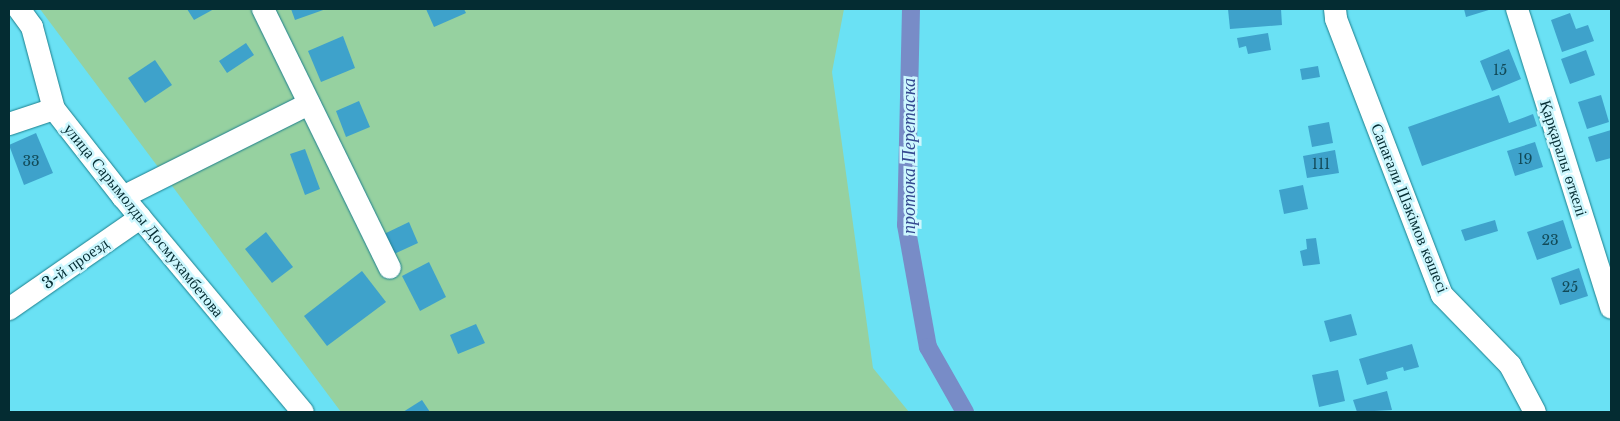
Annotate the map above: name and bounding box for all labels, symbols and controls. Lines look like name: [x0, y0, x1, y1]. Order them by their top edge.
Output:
house number: 15: [1493, 62, 1507, 78]
water label: протока Перетаска: [898, 78, 920, 234]
street label: Қарқаралы өткелі: [1536, 97, 1592, 219]
street label: улица Сарымолды Досмухамбетова: [60, 119, 228, 321]
street label: Сапағали Шәкімов көшесі: [1367, 120, 1453, 296]
house number: 19: [1517, 151, 1533, 167]
house number: 33: [22, 153, 40, 169]
house number: 111: [1312, 156, 1330, 172]
house number: 23: [1541, 232, 1559, 248]
street label: 3-й проезд: [38, 233, 112, 293]
house number: 25: [1562, 279, 1578, 295]

